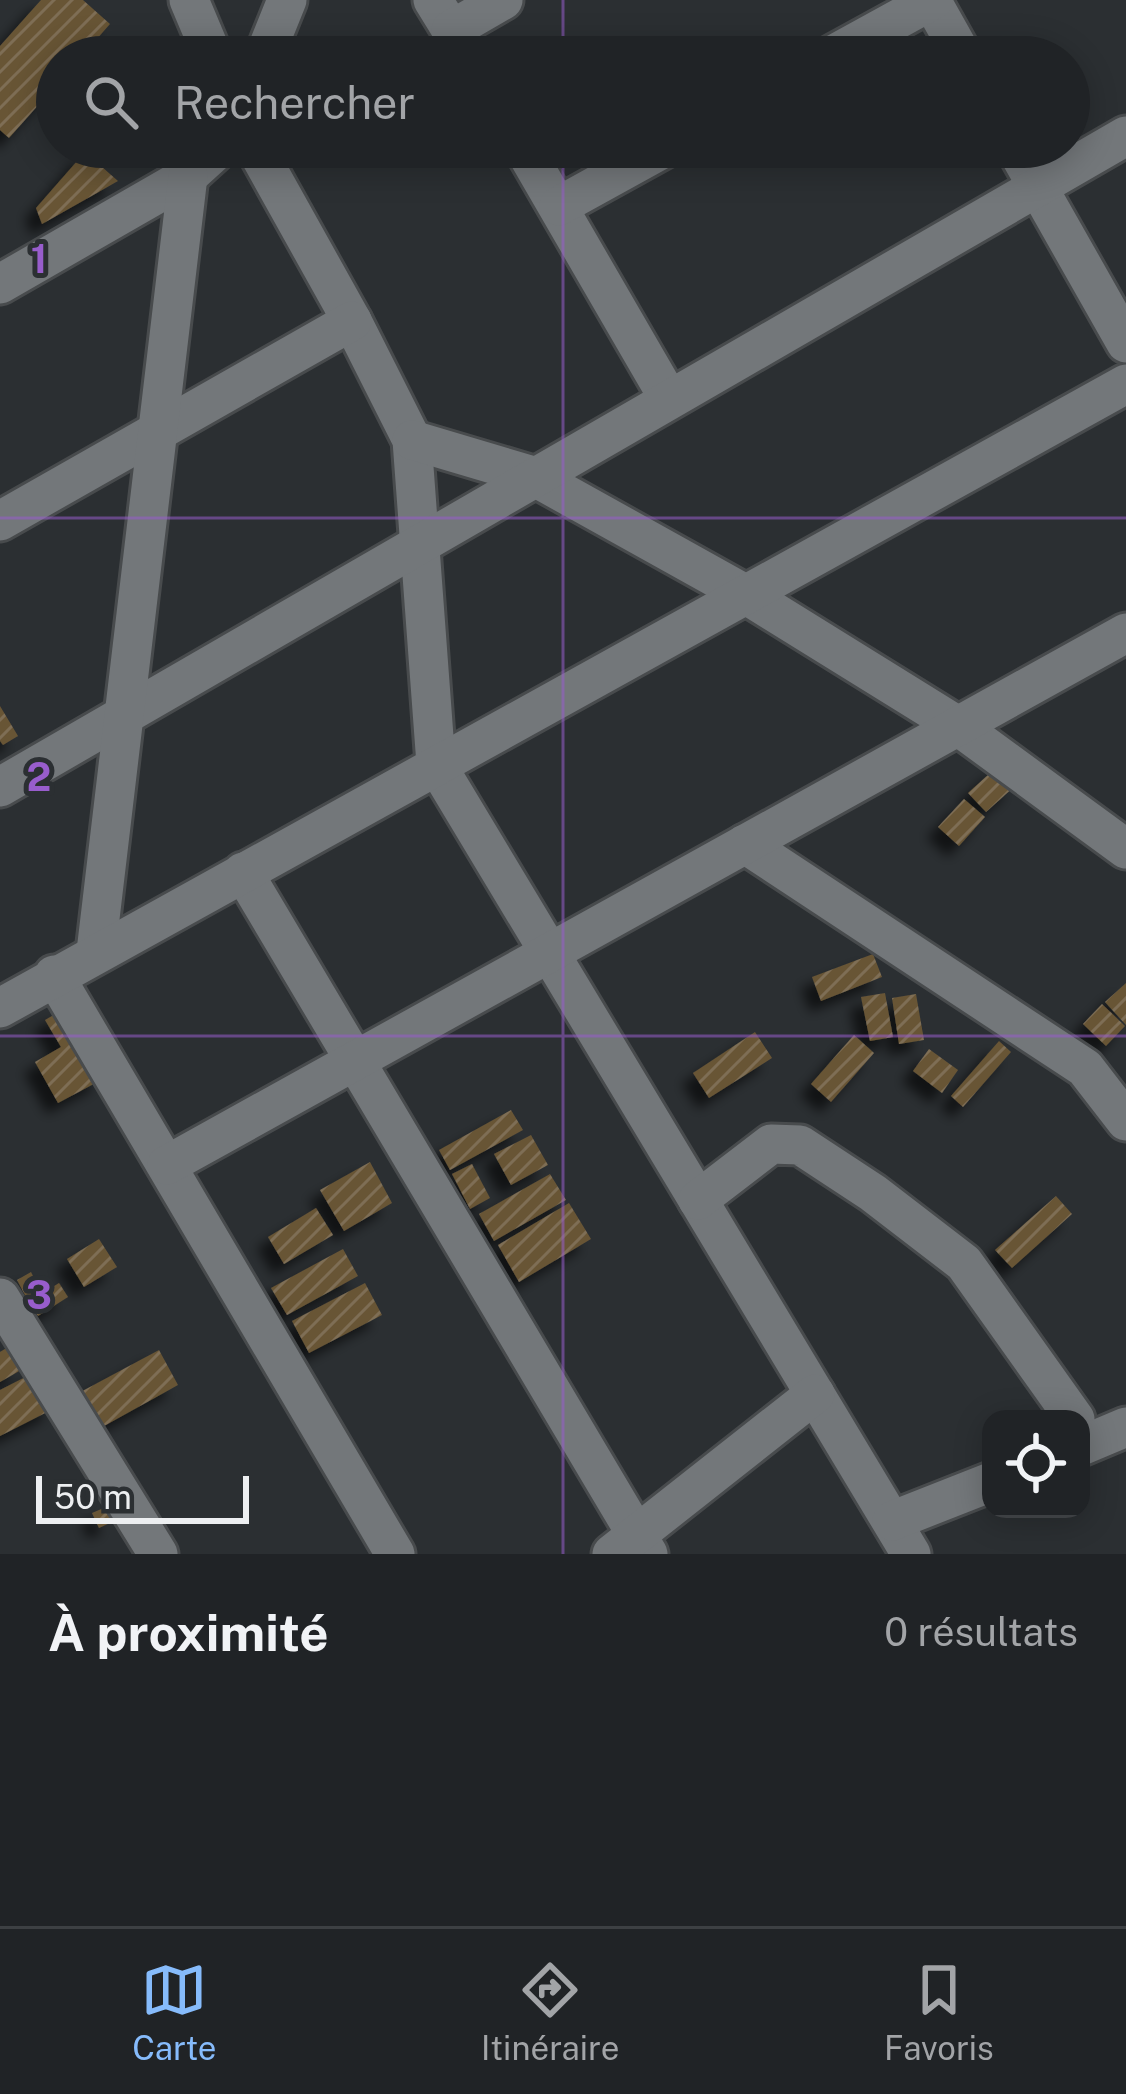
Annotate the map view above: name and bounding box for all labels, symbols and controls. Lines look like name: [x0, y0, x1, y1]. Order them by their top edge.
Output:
search box: [36, 36, 1090, 168]
icon: search: [78, 69, 144, 135]
text: Rechercher: [174, 76, 415, 129]
text: 1: [31, 236, 47, 282]
text: 2: [27, 754, 51, 800]
text: 3: [26, 1272, 52, 1318]
map controls: [982, 1410, 1090, 1518]
button: locate: [982, 1410, 1090, 1518]
scale bar: [36, 1470, 249, 1523]
text: 50 m: [54, 1478, 132, 1516]
text: À proximité: [48, 1603, 329, 1662]
text: 0 résultats: [884, 1609, 1078, 1655]
tab: Carte: [132, 1957, 217, 2067]
tab: Itinéraire: [481, 1957, 619, 2067]
tab: Favoris: [884, 1957, 994, 2067]

